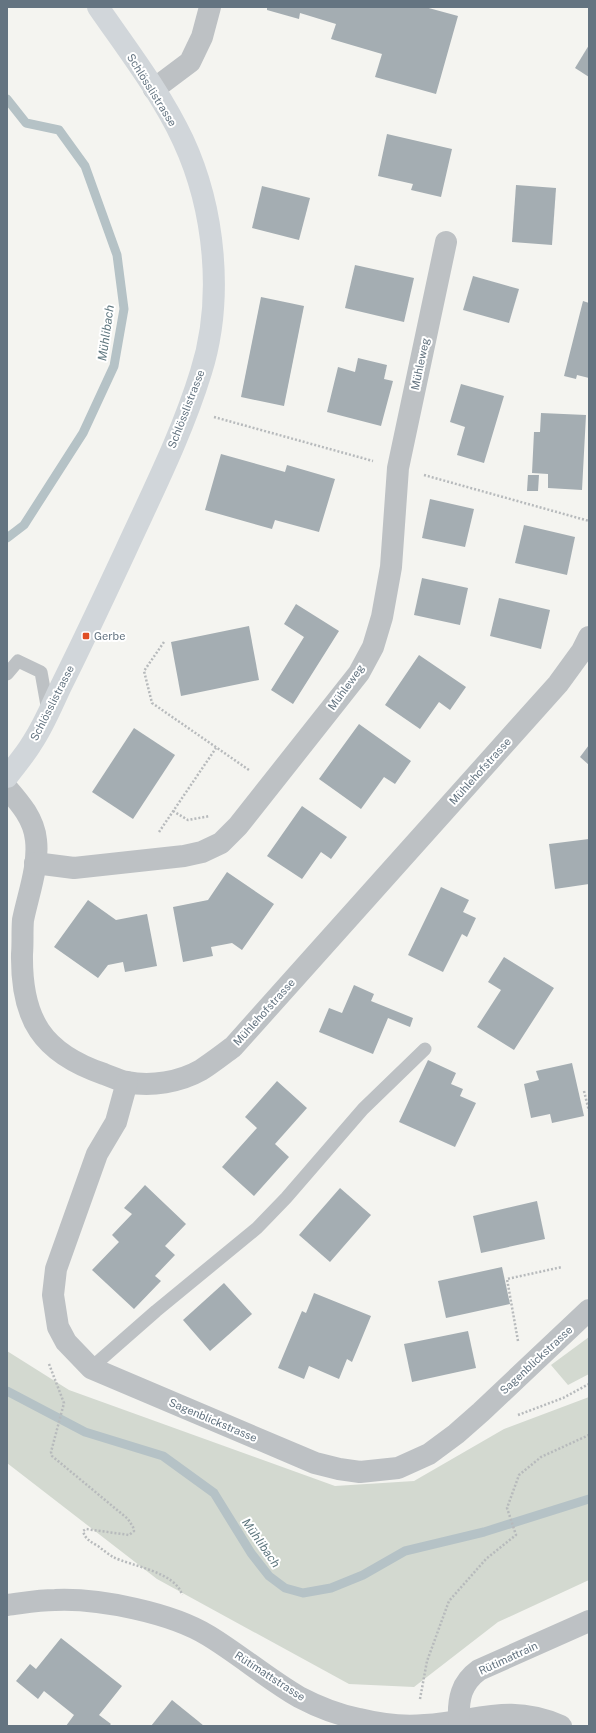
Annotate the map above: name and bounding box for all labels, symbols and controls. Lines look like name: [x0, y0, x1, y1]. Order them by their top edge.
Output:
street label: Schlösslistrasse: [125, 52, 179, 128]
water label: Mühlibach: [95, 304, 117, 362]
street label: Mühleweg: [409, 337, 431, 391]
street label: Schlösslistrasse: [165, 368, 207, 450]
place label: Gerbe: [94, 630, 125, 642]
marker: Gerbe: [81, 631, 91, 641]
street label: Mühleweg: [325, 662, 367, 712]
street label: Schlösslistrasse: [28, 663, 76, 743]
street label: Mühlehofstrasse: [447, 735, 513, 807]
street label: Mühlehofstrasse: [231, 976, 297, 1048]
street label: Sagenblickstrasse: [497, 1323, 575, 1397]
street label: Sagenblickstrasse: [167, 1396, 259, 1444]
water label: Mühlibach: [239, 1516, 283, 1570]
street label: Rütimattrain: [477, 1639, 539, 1677]
street label: Rütimattstrasse: [233, 1649, 307, 1703]

